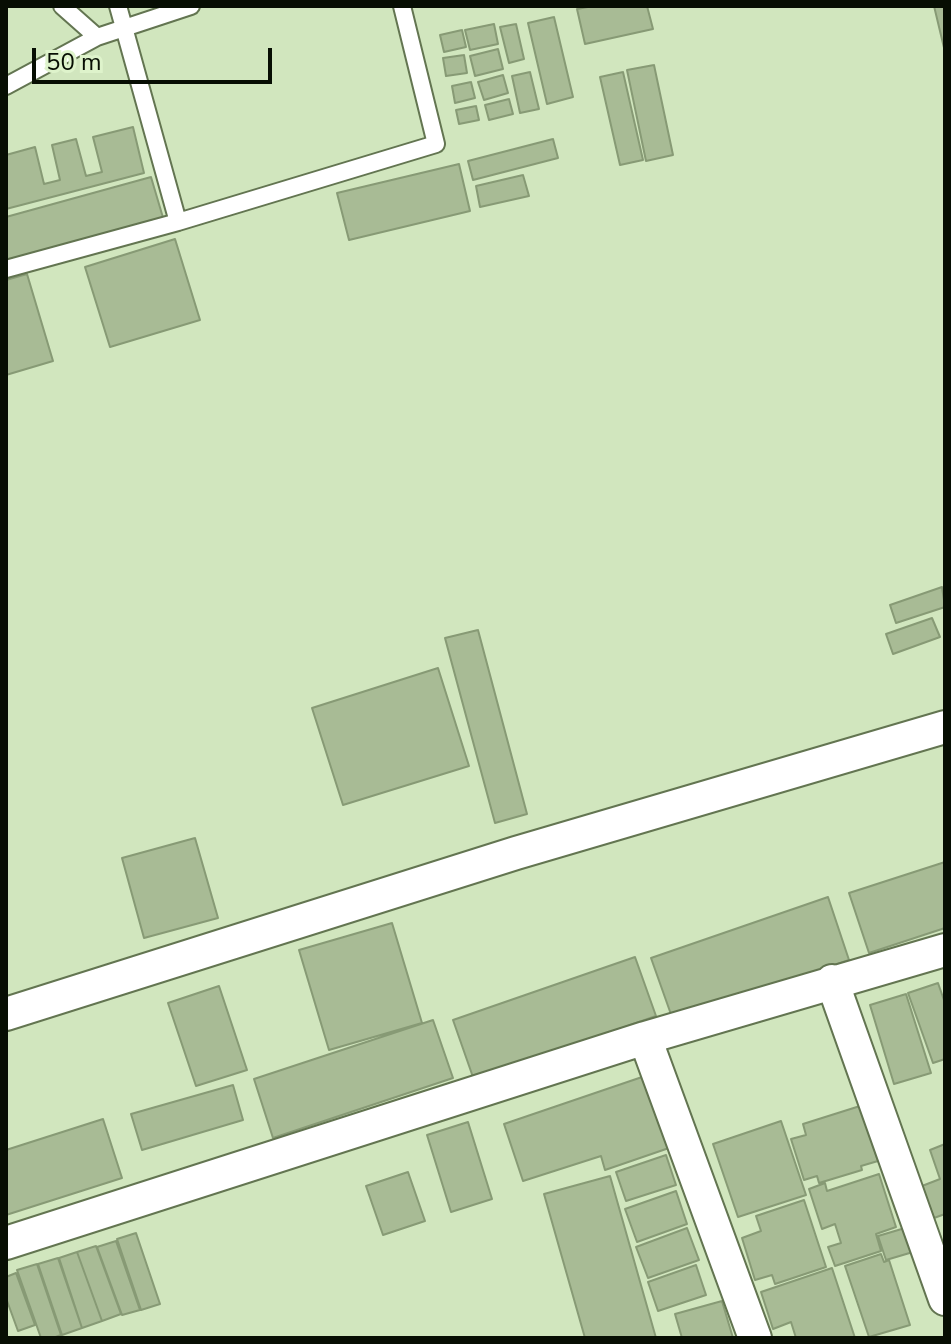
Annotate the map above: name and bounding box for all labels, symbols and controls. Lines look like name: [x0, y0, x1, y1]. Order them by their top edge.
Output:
scale bar: [36, 32, 276, 82]
text: 50 m: [46, 46, 102, 78]

